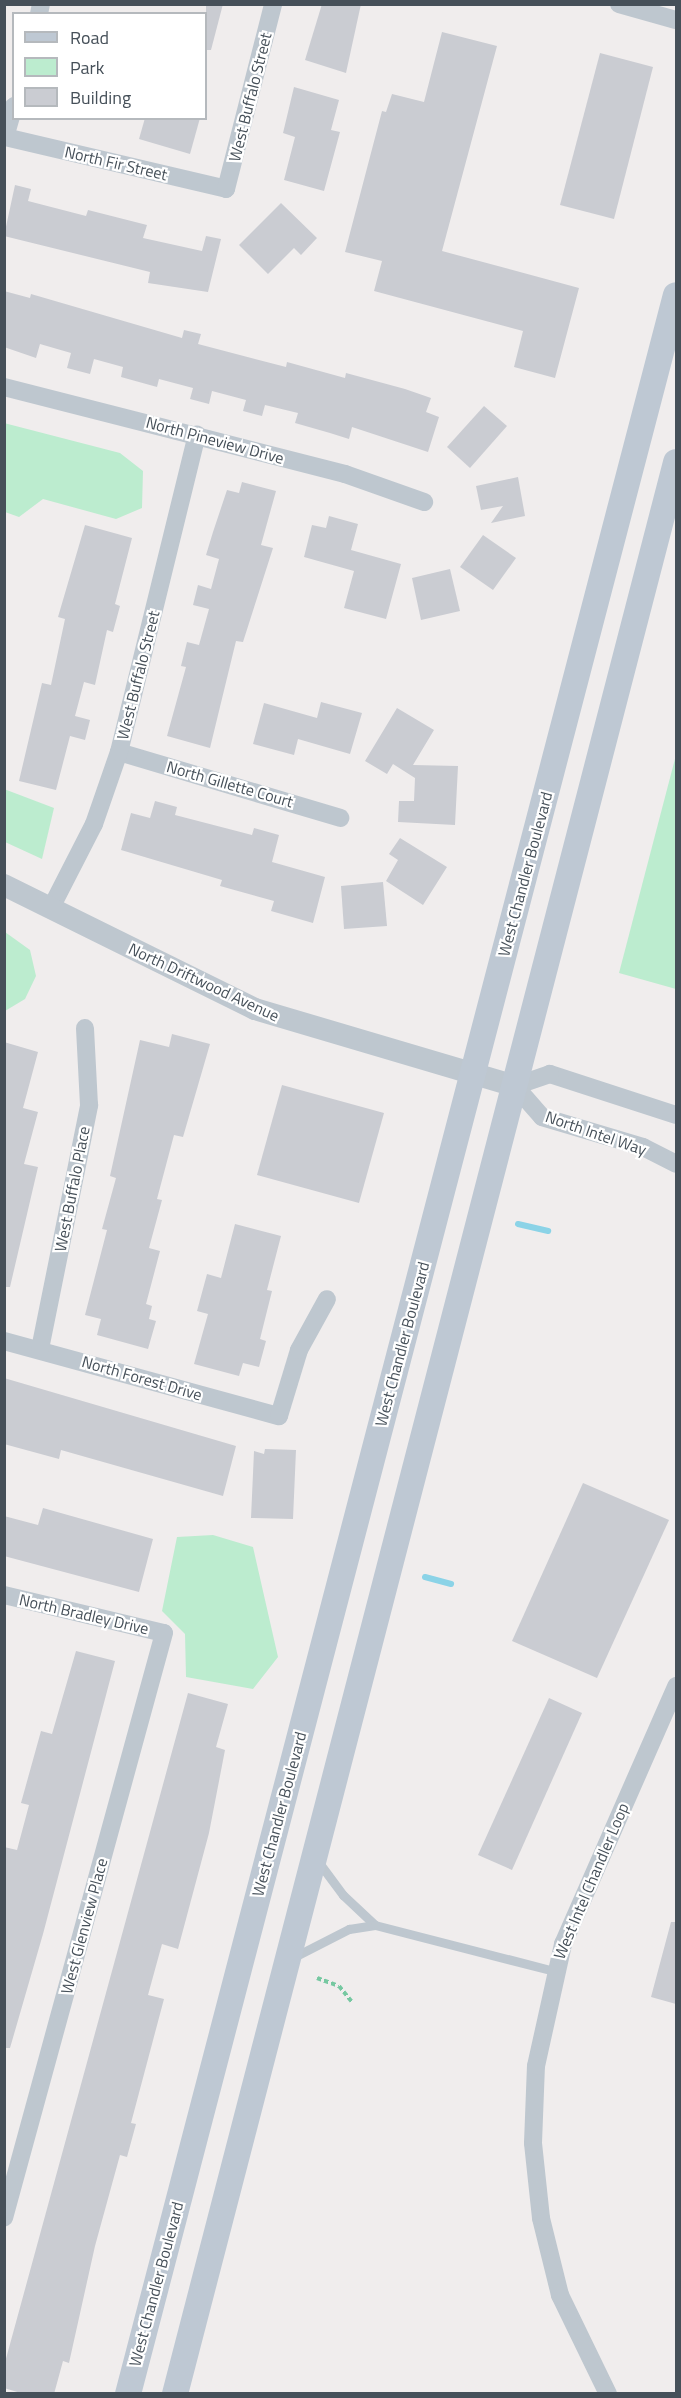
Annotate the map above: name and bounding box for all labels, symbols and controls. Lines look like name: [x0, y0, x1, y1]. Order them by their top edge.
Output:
legend: [12, 12, 207, 120]
text: Road: [70, 24, 109, 51]
street label: West Buffalo Street: [225, 30, 275, 164]
text: Park: [70, 54, 104, 81]
text: Building: [70, 84, 131, 111]
street label: North Fir Street: [63, 142, 169, 184]
street label: North Pineview Drive: [144, 412, 286, 468]
street label: West Buffalo Street: [113, 608, 163, 742]
street label: North Gillette Court: [165, 757, 295, 811]
street label: West Chandler Boulevard: [494, 790, 556, 958]
street label: North Driftwood Avenue: [126, 939, 282, 1025]
street label: North Intel Way: [543, 1107, 649, 1159]
street label: West Buffalo Place: [50, 1125, 94, 1253]
street label: West Chandler Boulevard: [371, 1260, 433, 1428]
street label: North Forest Drive: [80, 1352, 204, 1404]
street label: North Bradley Drive: [17, 1590, 151, 1638]
street label: West Chandler Boulevard: [248, 1730, 310, 1898]
street label: West Intel Chandler Loop: [549, 1800, 633, 1962]
street label: West Glenview Place: [57, 1856, 111, 1996]
street label: West Chandler Boulevard: [125, 2200, 187, 2368]

